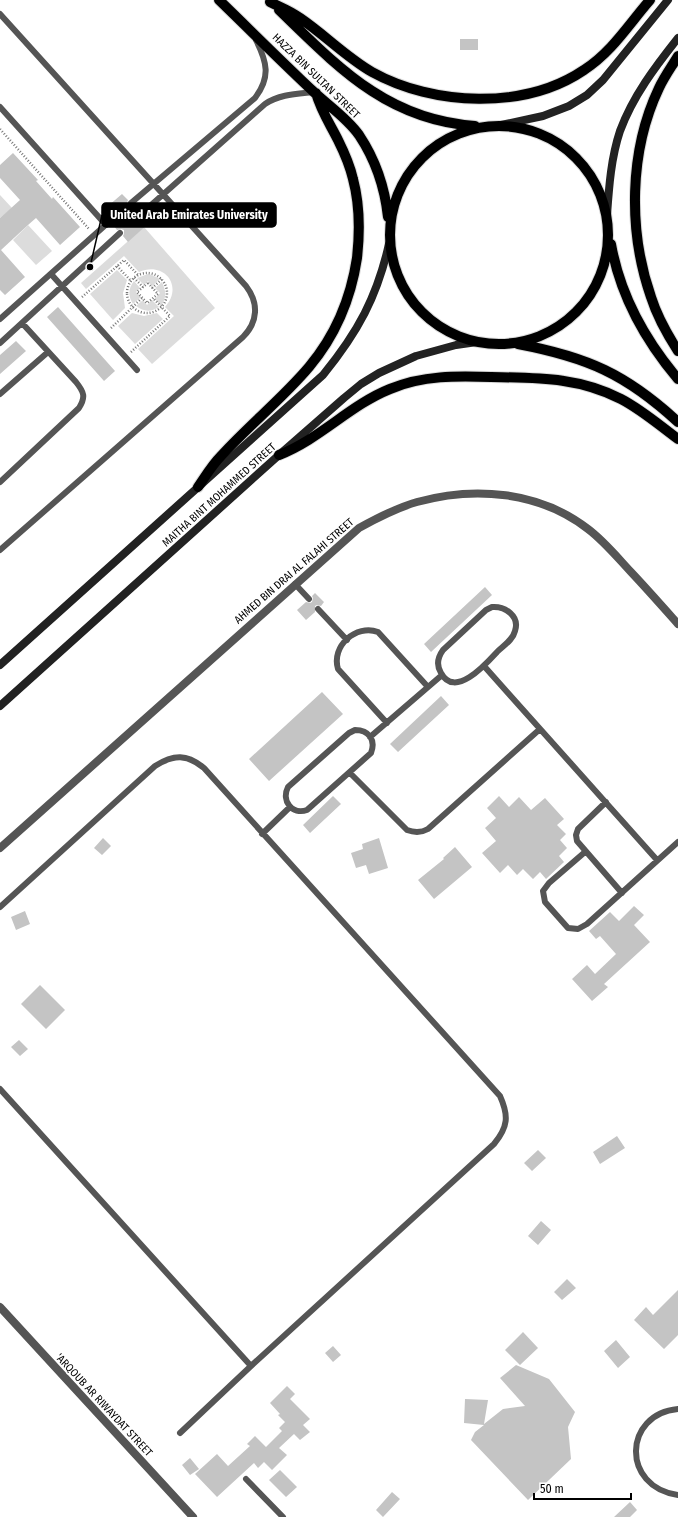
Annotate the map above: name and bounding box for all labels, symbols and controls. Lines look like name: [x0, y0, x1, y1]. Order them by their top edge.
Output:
street label: HAZZA BIN SULTAN STREET: [270, 31, 363, 122]
callout: United Arab Emirates University: [102, 203, 276, 227]
text: United Arab Emirates University: [110, 208, 268, 222]
street label: MAITHA BINT MOHAMMED STREET: [159, 440, 279, 549]
street label: AHMED BIN DRAI AL FALAHI STREET: [232, 515, 357, 626]
street label: 'ARQOUB AR RIWAYDAT STREET: [53, 1351, 156, 1460]
scale bar: [534, 1475, 631, 1501]
text: 50 m: [540, 1482, 564, 1496]

